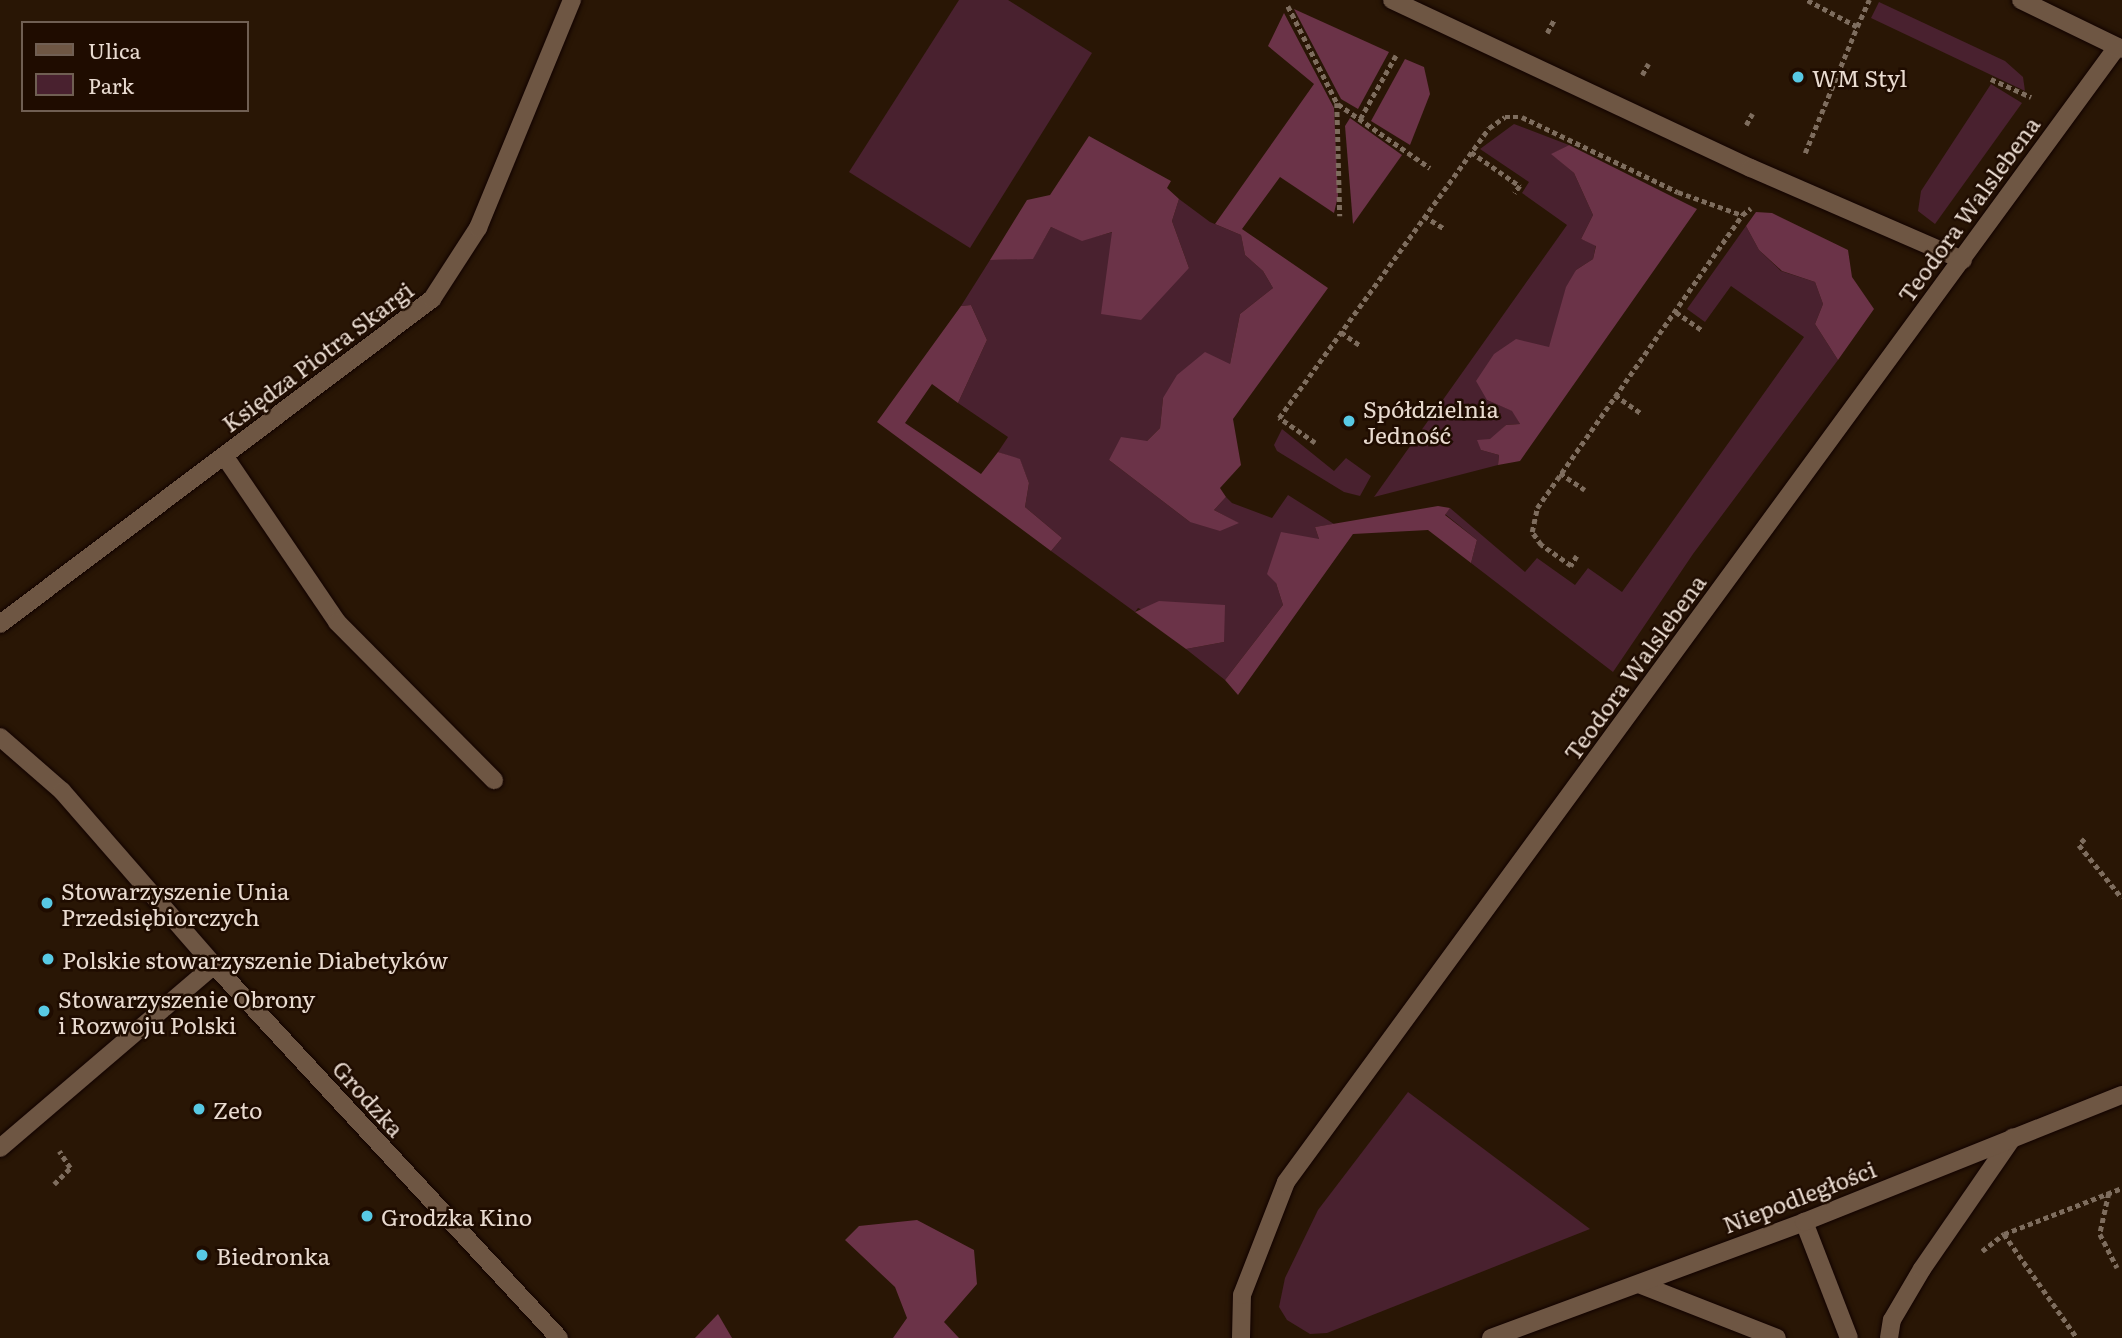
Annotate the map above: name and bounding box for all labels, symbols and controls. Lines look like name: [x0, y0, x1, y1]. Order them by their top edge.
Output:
legend: [21, 21, 248, 112]
text: Ulica: [88, 34, 141, 65]
place label: WM Styl: [1812, 63, 1907, 91]
text: Park: [88, 69, 134, 100]
marker: WM Styl: [1790, 69, 1806, 85]
street label: Teodora Walslebena: [1891, 111, 2045, 307]
street label: Księdza Piotra Skargi: [216, 275, 418, 437]
place label: Spółdzielnia Jedność: [1363, 394, 1499, 448]
marker: Spółdzielnia Jedność: [1341, 413, 1357, 429]
street label: Teodora Walslebena: [1557, 569, 1711, 765]
place label: Stowarzyszenie Unia Przedsiębiorczych: [61, 876, 289, 930]
marker: Stowarzyszenie Unia Przedsiębiorczych: [39, 895, 55, 911]
place label: Polskie stowarzyszenie Diabetyków: [62, 945, 448, 973]
marker: Polskie stowarzyszenie Diabetyków: [40, 951, 56, 967]
place label: Stowarzyszenie Obrony i Rozwoju Polski: [58, 984, 315, 1038]
marker: Stowarzyszenie Obrony i Rozwoju Polski: [36, 1003, 52, 1019]
street label: Grodzka: [328, 1054, 410, 1142]
place label: Zeto: [213, 1095, 262, 1123]
marker: Zeto: [191, 1101, 207, 1117]
street label: Niepodległości: [1718, 1154, 1880, 1238]
place label: Grodzka Kino: [381, 1202, 532, 1230]
marker: Grodzka Kino: [359, 1208, 375, 1224]
place label: Biedronka: [216, 1241, 330, 1269]
marker: Biedronka: [194, 1247, 210, 1263]

